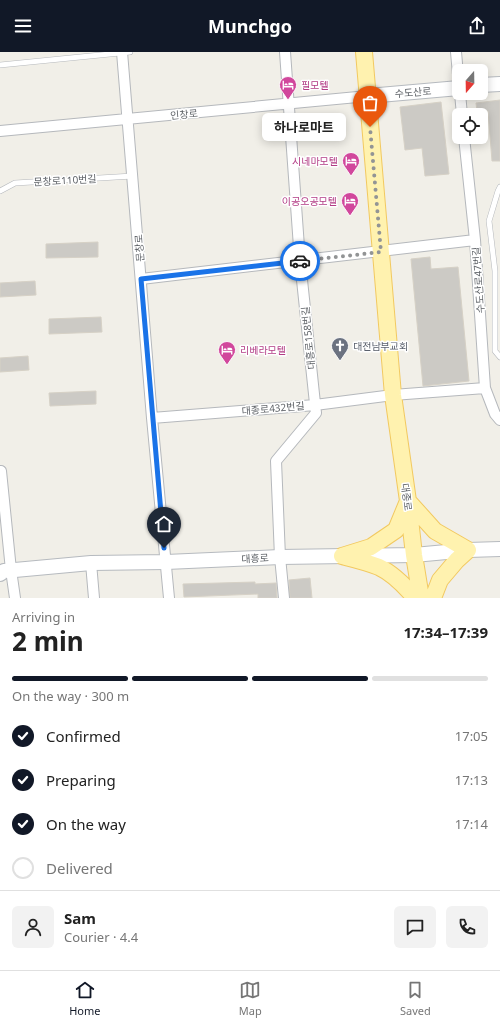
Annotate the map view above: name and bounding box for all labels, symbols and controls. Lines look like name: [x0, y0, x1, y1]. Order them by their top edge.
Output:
text: Munchgo: [208, 14, 292, 38]
icon: menu: [12, 15, 34, 37]
icon: share: [466, 15, 488, 37]
north arrow: [452, 64, 488, 100]
map controls: [452, 64, 488, 144]
hotel icon: 필모텔: [278, 75, 298, 100]
place label: 필모텔: [301, 78, 329, 92]
street label: 수도산로: [394, 83, 432, 101]
pin: [353, 86, 387, 127]
icon: bag: [359, 92, 381, 114]
street label: 인창로: [170, 106, 198, 122]
button: locate: [452, 108, 488, 144]
callout: 하나로마트: [262, 113, 346, 141]
text: 하나로마트: [274, 118, 334, 136]
hotel icon: 시네마모텔: [341, 151, 361, 176]
place label: 시네마모텔: [292, 154, 338, 168]
street label: 문창로110번길: [33, 171, 97, 189]
hotel icon: 이공오공모텔: [340, 191, 360, 216]
place label: 이공오공모텔: [282, 194, 337, 208]
street label: 문창로: [131, 234, 147, 262]
courier: [280, 241, 320, 281]
street label: 수도산로47번길: [469, 246, 487, 314]
icon: car: [289, 250, 311, 272]
street label: 대흥로158번길: [298, 306, 318, 370]
church icon: 대전남부교회: [330, 336, 350, 361]
place label: 대전남부교회: [353, 339, 408, 353]
hotel icon: 리베라모텔: [217, 340, 237, 365]
place label: 리베라모텔: [240, 343, 286, 357]
street label: 대종로432번길: [241, 398, 305, 418]
street label: 대종로: [398, 482, 416, 512]
pin: [147, 507, 181, 548]
icon: home: [153, 513, 175, 535]
street label: 대흥로: [241, 550, 269, 566]
text: Arriving in: [12, 608, 75, 626]
text: 17:34–17:39: [403, 622, 488, 642]
text: 2 min: [12, 623, 84, 659]
text: On the way · 300 m: [12, 687, 129, 705]
icon: check: [12, 725, 34, 747]
text: Confirmed: [46, 726, 121, 746]
text: 17:05: [455, 727, 488, 745]
icon: check: [12, 769, 34, 791]
text: Preparing: [46, 770, 116, 790]
text: 17:13: [455, 771, 488, 789]
icon: check: [12, 813, 34, 835]
text: On the way: [46, 814, 126, 834]
text: 17:14: [455, 815, 488, 833]
text: Delivered: [46, 858, 113, 878]
button: person: [12, 906, 54, 948]
button: chat: [394, 906, 436, 948]
button: phone: [446, 906, 488, 948]
text: Sam: [64, 908, 96, 928]
text: Courier · 4.4: [64, 928, 138, 946]
tab: Home: [69, 979, 100, 1018]
tab: Map: [239, 979, 262, 1018]
tab: Saved: [400, 979, 431, 1018]

